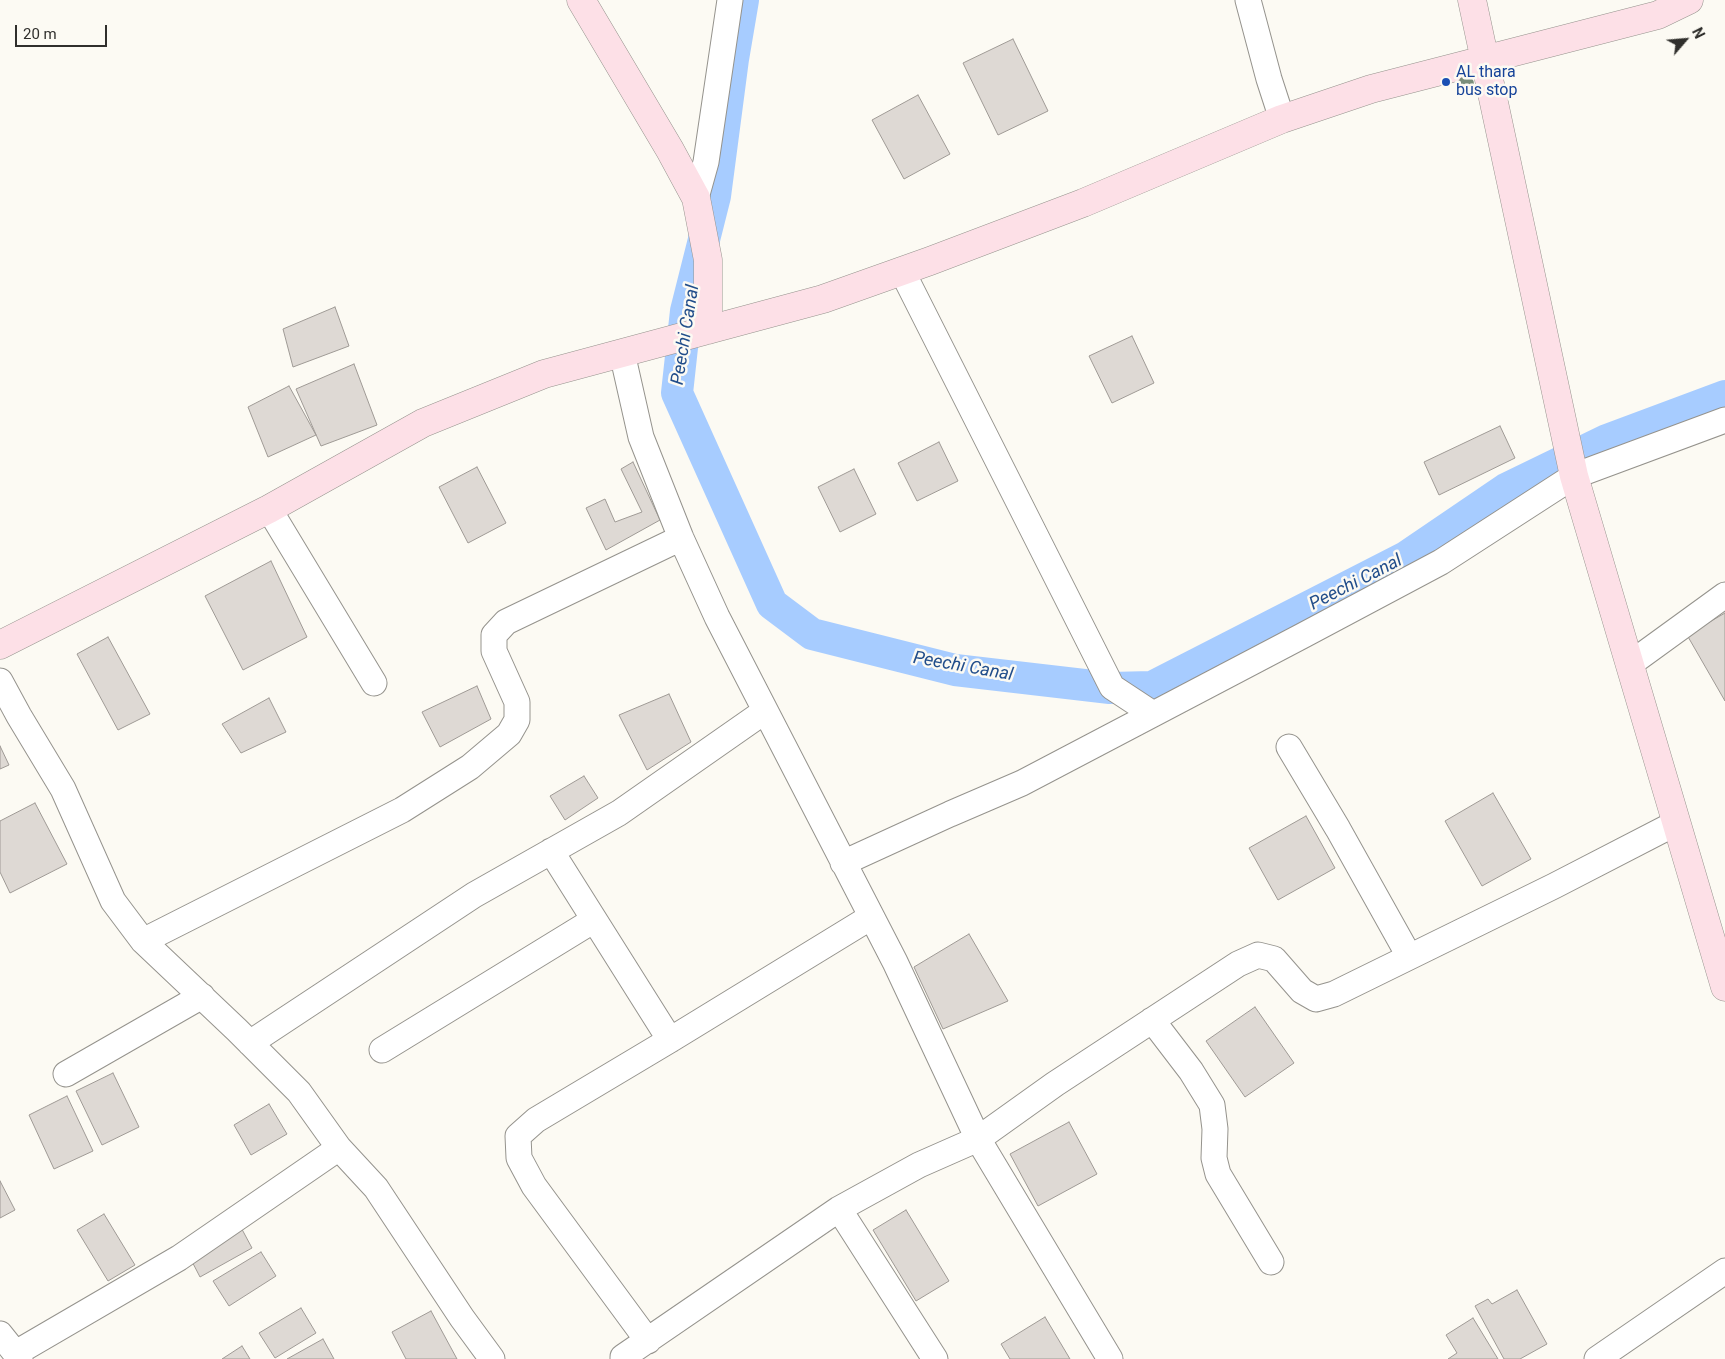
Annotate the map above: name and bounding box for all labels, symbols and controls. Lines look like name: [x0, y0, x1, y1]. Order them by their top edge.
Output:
scale bar: [18, 15, 110, 47]
north arrow: [1660, 15, 1710, 65]
text: 20 m: [23, 25, 57, 43]
text: N: [1689, 25, 1708, 41]
place label: AL thara bus stop: [1456, 63, 1517, 101]
marker: AL thara bus stop: [1440, 76, 1452, 88]
water label: Peechi Canal: [667, 283, 705, 387]
water label: Peechi Canal: [1306, 550, 1406, 616]
water label: Peechi Canal: [911, 648, 1015, 686]

